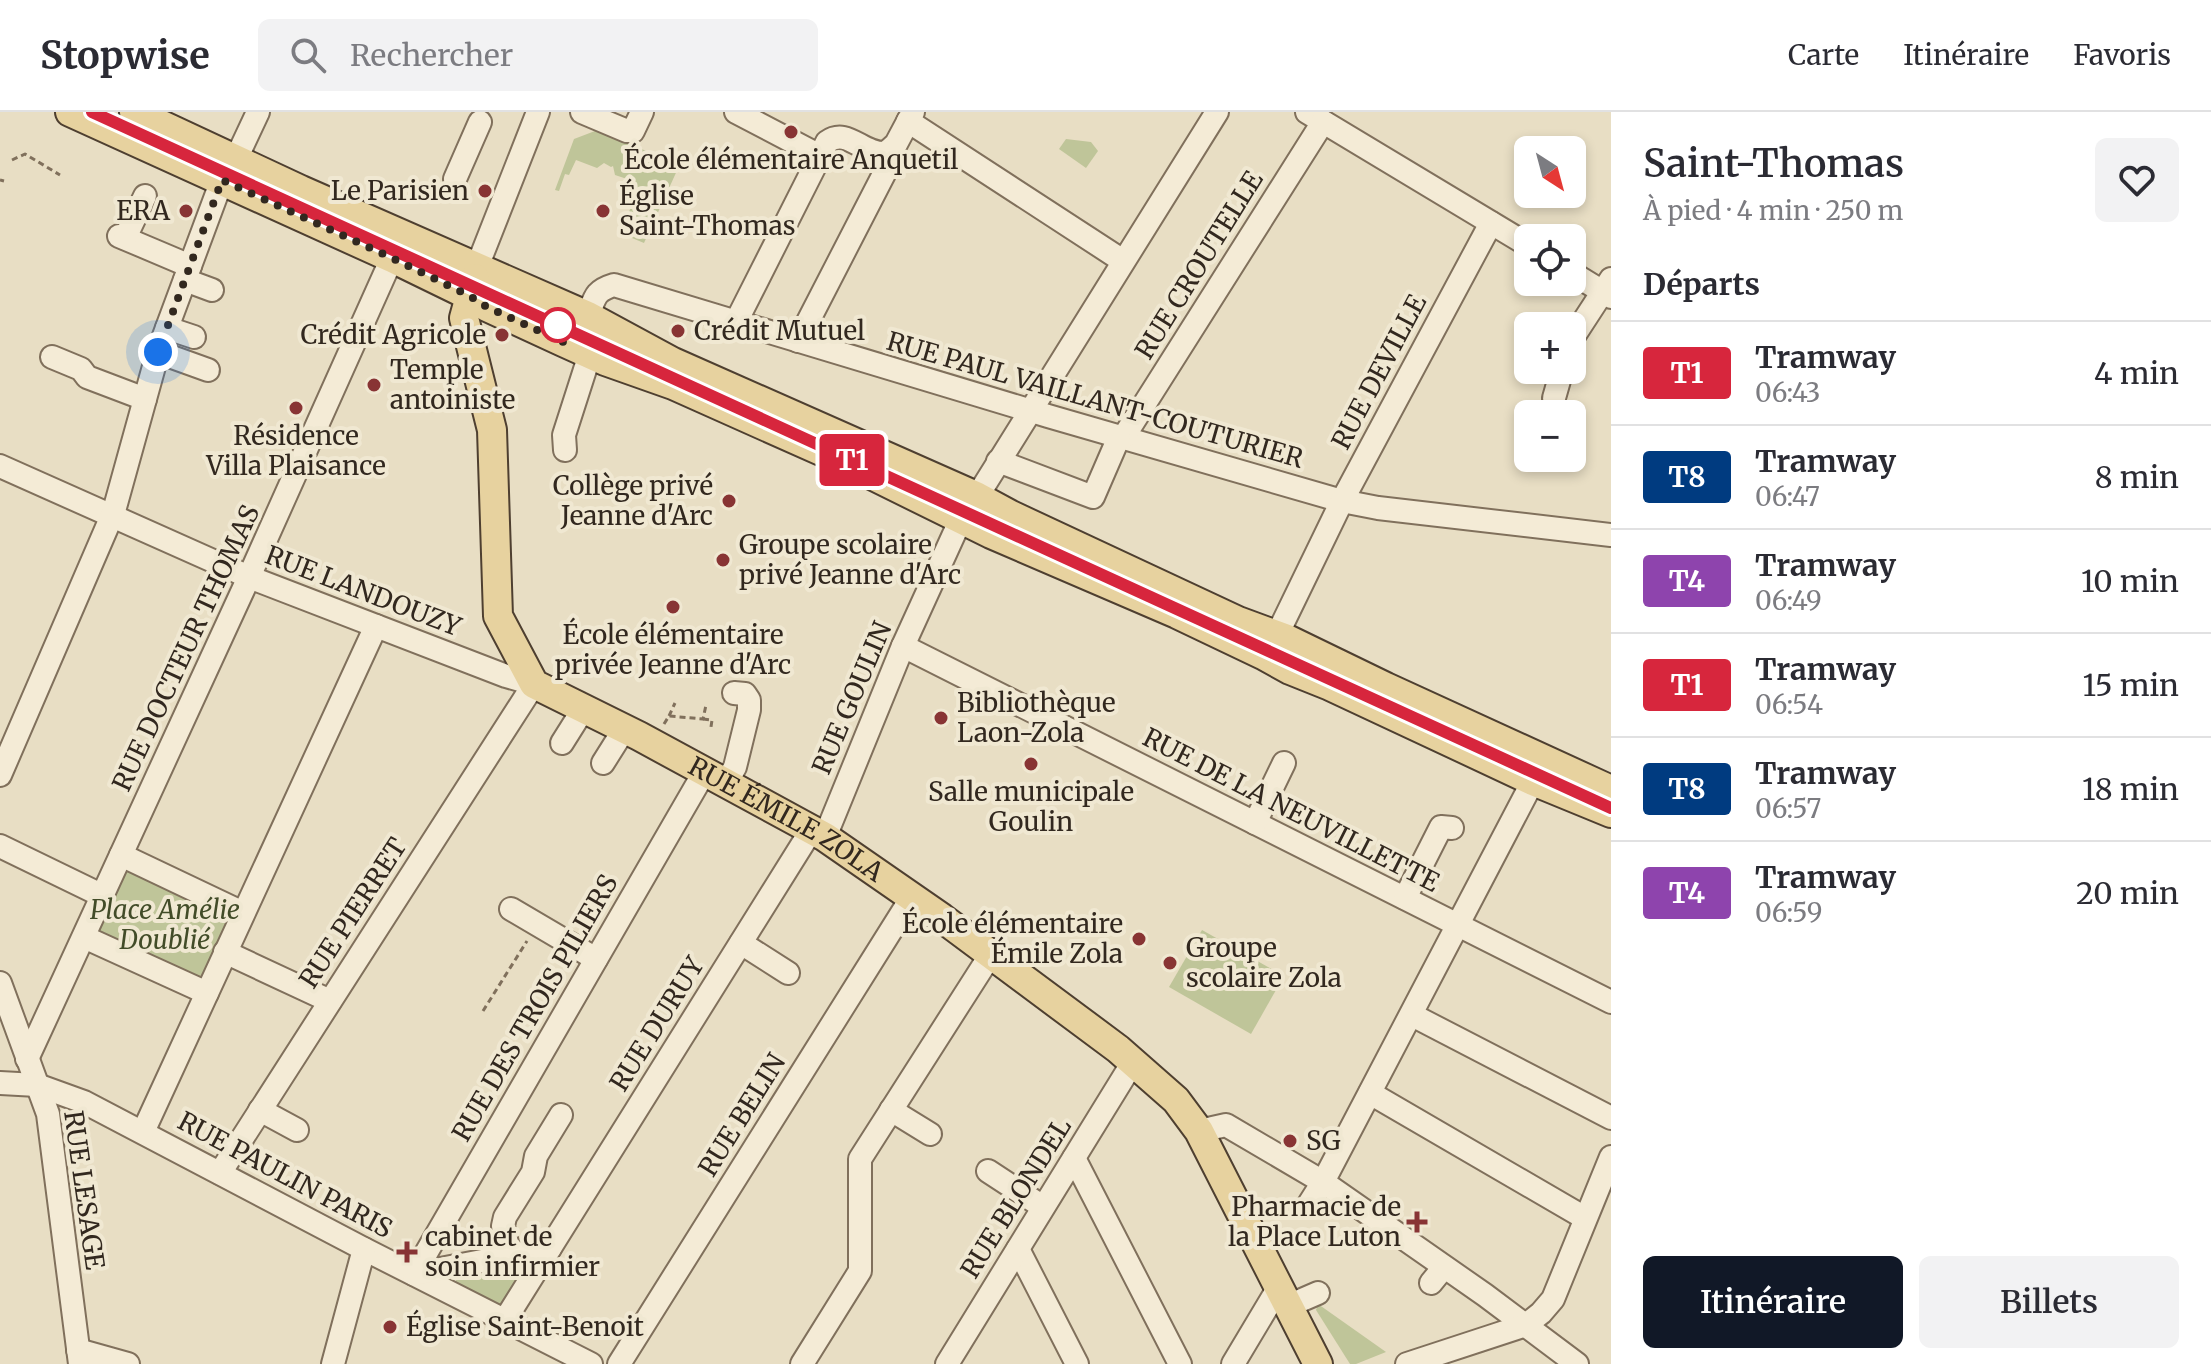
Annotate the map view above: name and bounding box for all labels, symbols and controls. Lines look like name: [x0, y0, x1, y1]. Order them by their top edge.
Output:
search box: [258, 19, 818, 91]
text: Stopwise: [40, 32, 210, 79]
icon: search: [286, 33, 330, 77]
text: Rechercher: [350, 36, 513, 74]
text: Carte: [1788, 37, 1859, 73]
text: Itinéraire: [1903, 37, 2029, 73]
text: Favoris: [2073, 37, 2171, 73]
marker: École élémentaire Anquetil: [782, 123, 800, 141]
north arrow: [1514, 136, 1586, 208]
map controls: [1514, 136, 1586, 472]
button: heart: [2095, 138, 2179, 222]
text: Saint-Thomas: [1643, 140, 1904, 187]
place label: École élémentaire Anquetil: [624, 142, 958, 176]
street label: RUE CROUTELLE: [1127, 164, 1270, 365]
place label: Le Parisien: [331, 174, 469, 207]
place label: Église Saint-Thomas: [619, 178, 796, 242]
marker: Le Parisien: [476, 182, 494, 200]
place label: ERA: [116, 194, 171, 227]
text: À pied · 4 min · 250 m: [1643, 194, 1903, 227]
marker: ERA: [177, 202, 195, 220]
marker: Église Saint-Thomas: [594, 202, 612, 220]
button: locate: [1514, 224, 1586, 296]
text: Départs: [1643, 265, 1760, 303]
street label: RUE DEVILLE: [1324, 288, 1433, 455]
unlabelled marker: [541, 308, 575, 342]
button: +: [1514, 312, 1586, 384]
place label: Crédit Mutuel: [694, 314, 865, 347]
place label: Crédit Agricole: [300, 318, 486, 351]
marker: Crédit Mutuel: [669, 322, 687, 340]
street label: RUE PAUL VAILLANT-COUTURIER: [883, 324, 1307, 475]
marker: Crédit Agricole: [493, 326, 511, 344]
your location: [138, 332, 178, 372]
text: Tramway: [1755, 338, 1896, 376]
place label: Temple antoiniste: [390, 353, 515, 416]
text: 4 min: [2094, 354, 2179, 392]
text: T1: [1670, 355, 1704, 391]
marker: Temple antoiniste: [365, 376, 383, 394]
text: 06:43: [1755, 376, 1820, 409]
marker: Résidence Villa Plaisance: [287, 399, 305, 417]
button: −: [1514, 400, 1586, 472]
place label: Résidence Villa Plaisance: [205, 419, 386, 482]
line badge: T1: [816, 434, 888, 486]
text: T1: [835, 442, 869, 478]
text: Tramway: [1755, 442, 1896, 480]
text: 8 min: [2095, 458, 2179, 496]
text: T8: [1668, 459, 1706, 495]
place label: Collège privé Jeanne d'Arc: [553, 469, 713, 532]
text: 06:47: [1755, 480, 1820, 513]
marker: Collège privé Jeanne d'Arc: [720, 492, 738, 510]
street label: RUE DOCTEUR THOMAS: [105, 499, 266, 796]
place label: Groupe scolaire privé Jeanne d'Arc: [739, 528, 961, 591]
street label: RUE LANDOUZY: [261, 538, 467, 643]
text: Tramway: [1755, 546, 1896, 584]
marker: Groupe scolaire privé Jeanne d'Arc: [714, 551, 732, 569]
text: 10 min: [2081, 562, 2179, 600]
text: T4: [1669, 563, 1705, 599]
text: 06:49: [1755, 584, 1822, 617]
marker: École élémentaire privée Jeanne d'Arc: [664, 598, 682, 616]
place label: École élémentaire privée Jeanne d'Arc: [555, 617, 791, 681]
street label: RUE GOULIN: [805, 617, 898, 779]
text: Tramway: [1755, 650, 1896, 688]
text: 15 min: [2082, 666, 2179, 704]
text: T1: [1670, 667, 1704, 703]
place label: Bibliothèque Laon-Zola: [957, 686, 1115, 749]
text: 06:54: [1755, 688, 1823, 721]
marker: Bibliothèque Laon-Zola: [932, 709, 950, 727]
street label: RUE DE LA NEUVILLETTE: [1137, 720, 1445, 899]
street label: RUE ÉMILE ZOLA: [683, 749, 891, 889]
text: Tramway: [1755, 754, 1896, 792]
marker: Salle municipale Goulin: [1022, 755, 1040, 773]
text: 18 min: [2082, 770, 2179, 808]
text: T8: [1668, 771, 1706, 807]
place label: Salle municipale Goulin: [928, 775, 1134, 838]
text: 06:57: [1755, 792, 1821, 825]
street label: RUE PIERRET: [292, 831, 413, 994]
text: Tramway: [1755, 858, 1896, 896]
street label: RUE DES TROIS PILIERS: [445, 868, 625, 1147]
text: 20 min: [2076, 874, 2179, 912]
text: T4: [1669, 875, 1705, 911]
park label: Place Amélie Doublié: [90, 893, 240, 956]
text: 06:59: [1755, 896, 1822, 929]
place label: École élémentaire Émile Zola: [902, 906, 1123, 970]
marker: École élémentaire Émile Zola: [1130, 930, 1148, 948]
place label: Groupe scolaire Zola: [1186, 931, 1342, 994]
street label: RUE DURUY: [602, 949, 712, 1097]
marker: Groupe scolaire Zola: [1161, 954, 1179, 972]
street label: RUE BELIN: [691, 1047, 792, 1182]
street label: RUE PAULIN PARIS: [172, 1104, 398, 1245]
street label: RUE LESAGE: [57, 1108, 112, 1272]
street label: RUE BLONDEL: [953, 1111, 1078, 1284]
place label: SG: [1306, 1124, 1341, 1157]
marker: SG: [1281, 1132, 1299, 1150]
place label: Pharmacie de la Place Luton: [1228, 1190, 1401, 1253]
marker: Pharmacie de la Place Luton: [1408, 1213, 1426, 1231]
place label: cabinet de soin infirmier: [425, 1220, 600, 1283]
marker: cabinet de soin infirmier: [396, 1241, 418, 1263]
button: Itinéraire: [1643, 1256, 1903, 1348]
button: Billets: [1919, 1256, 2179, 1348]
place label: Église Saint-Benoit: [406, 1309, 644, 1343]
marker: Église Saint-Benoit: [381, 1318, 399, 1336]

